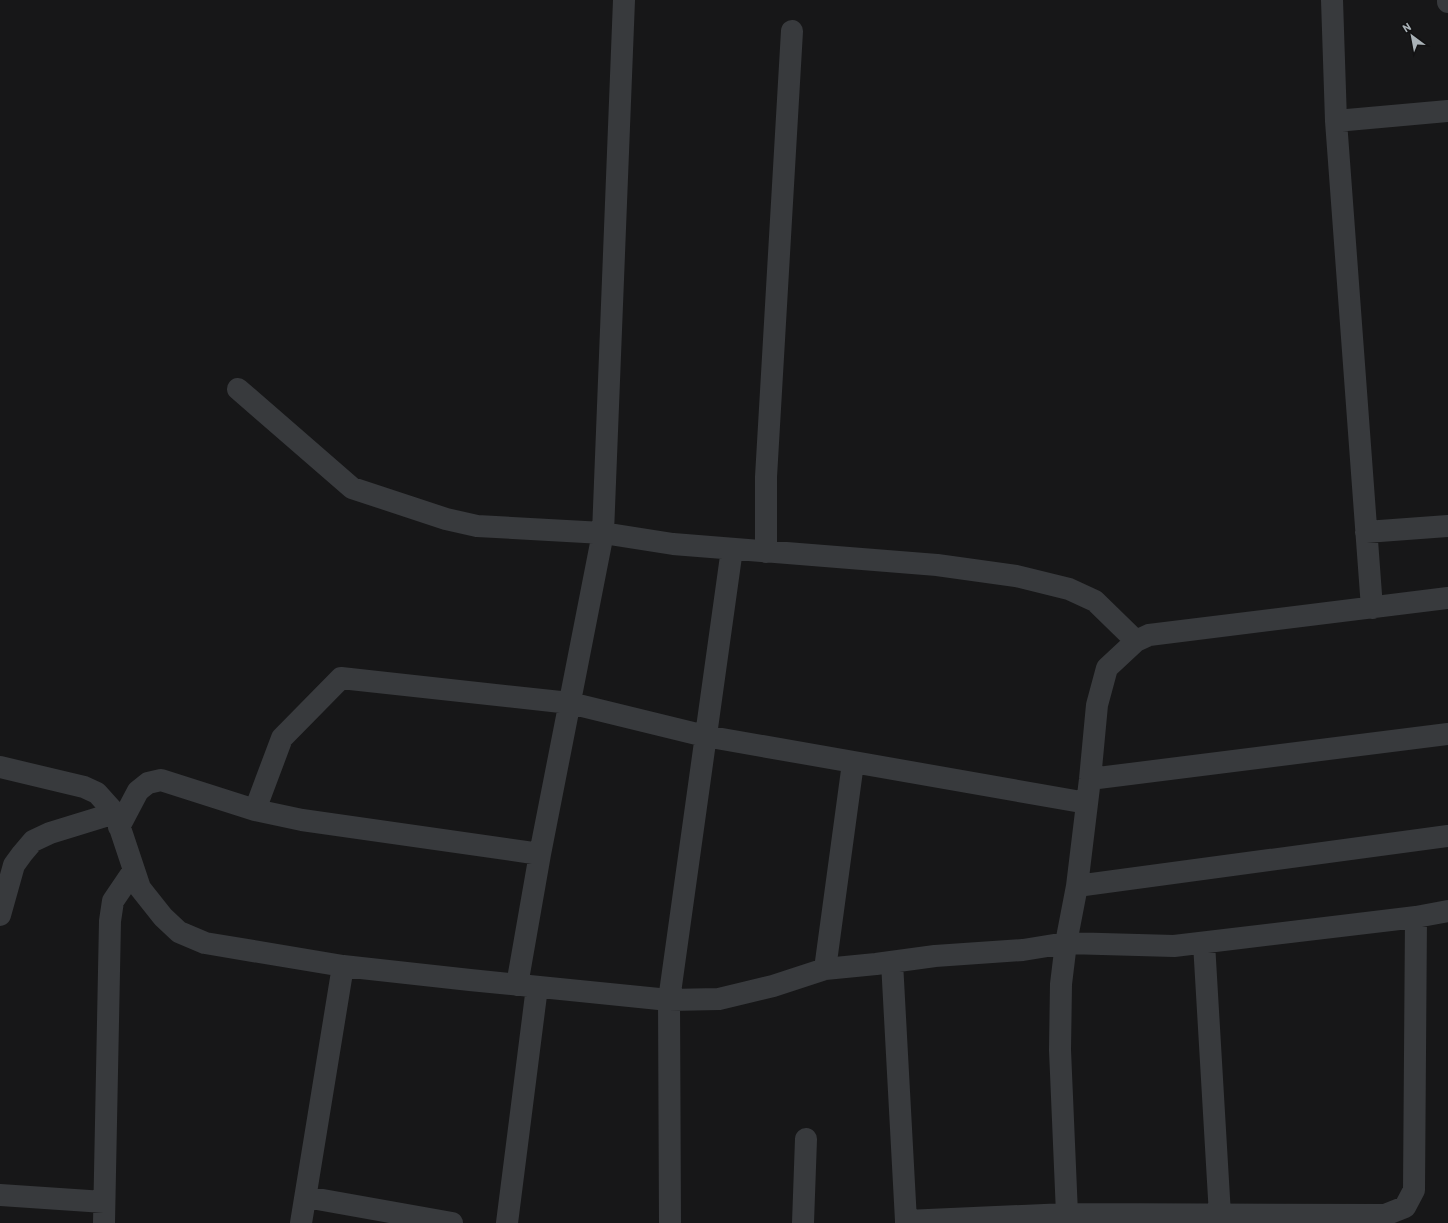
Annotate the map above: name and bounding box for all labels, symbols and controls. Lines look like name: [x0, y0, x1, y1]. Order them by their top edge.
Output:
north arrow: [1392, 16, 1432, 56]
text: N: [1400, 20, 1413, 35]

